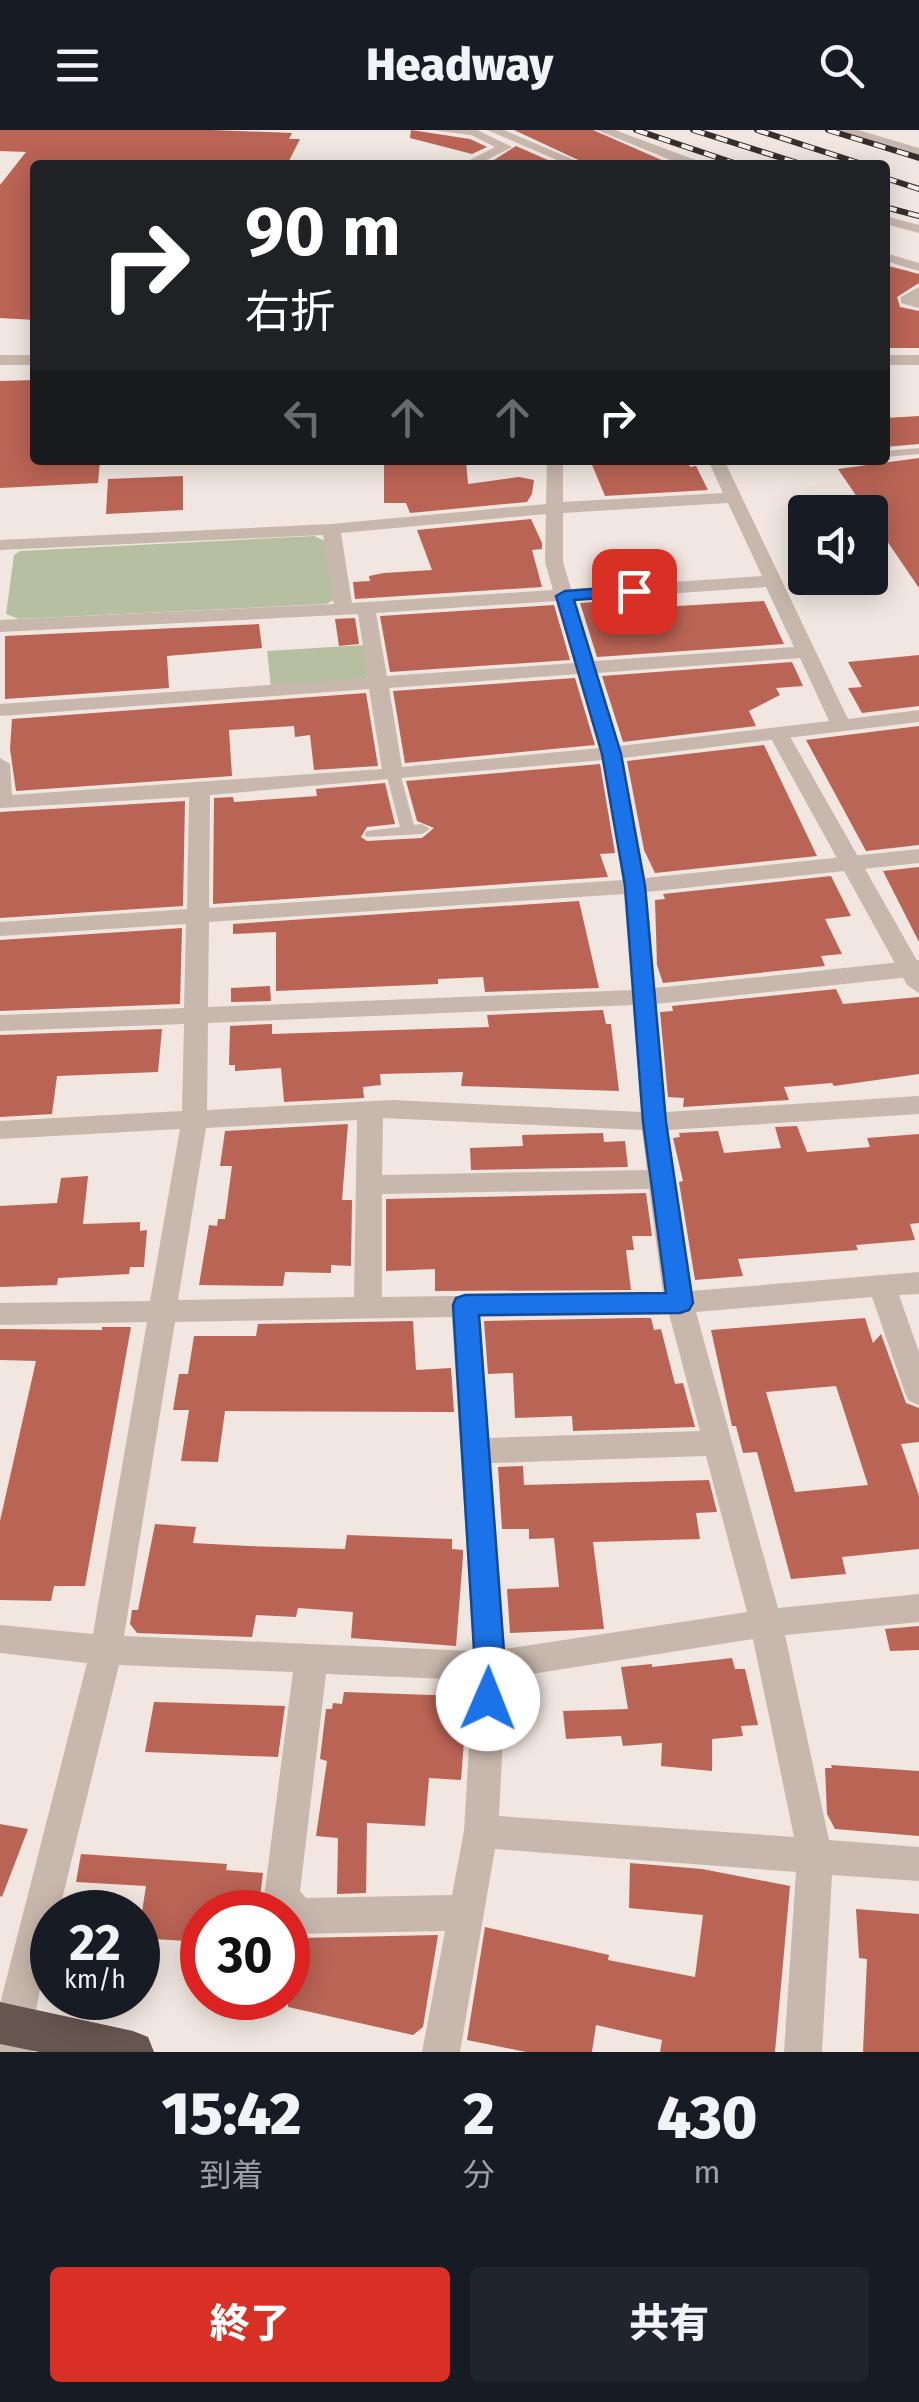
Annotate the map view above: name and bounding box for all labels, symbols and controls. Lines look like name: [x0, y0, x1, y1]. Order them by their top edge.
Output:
icon: menu: [50, 38, 105, 93]
text: Headway: [366, 38, 553, 92]
icon: search: [814, 38, 869, 93]
text: 90 m: [245, 190, 401, 274]
icon: right: [80, 200, 210, 330]
text: 右折: [245, 285, 335, 339]
icon: left: [275, 390, 330, 445]
icon: ahead: [380, 390, 435, 445]
icon: ahead: [485, 390, 540, 445]
icon: right: [590, 390, 645, 445]
map controls: [788, 495, 888, 595]
button: sound: [788, 495, 888, 595]
pin: [592, 549, 677, 634]
icon: arrive: [607, 564, 662, 619]
position arrow: [436, 1647, 540, 1751]
speed limit sign: 30: [180, 1890, 310, 2020]
text: 22: [69, 1913, 121, 1973]
text: km/h: [64, 1965, 126, 1995]
text: 15:42: [162, 2078, 301, 2150]
text: 2: [463, 2078, 495, 2150]
text: 430: [657, 2082, 757, 2154]
text: m: [693, 2153, 721, 2191]
text: 到着: [200, 2156, 264, 2194]
text: 分: [463, 2156, 495, 2194]
button: 終了: [50, 2267, 450, 2382]
button: 共有: [470, 2267, 869, 2382]

